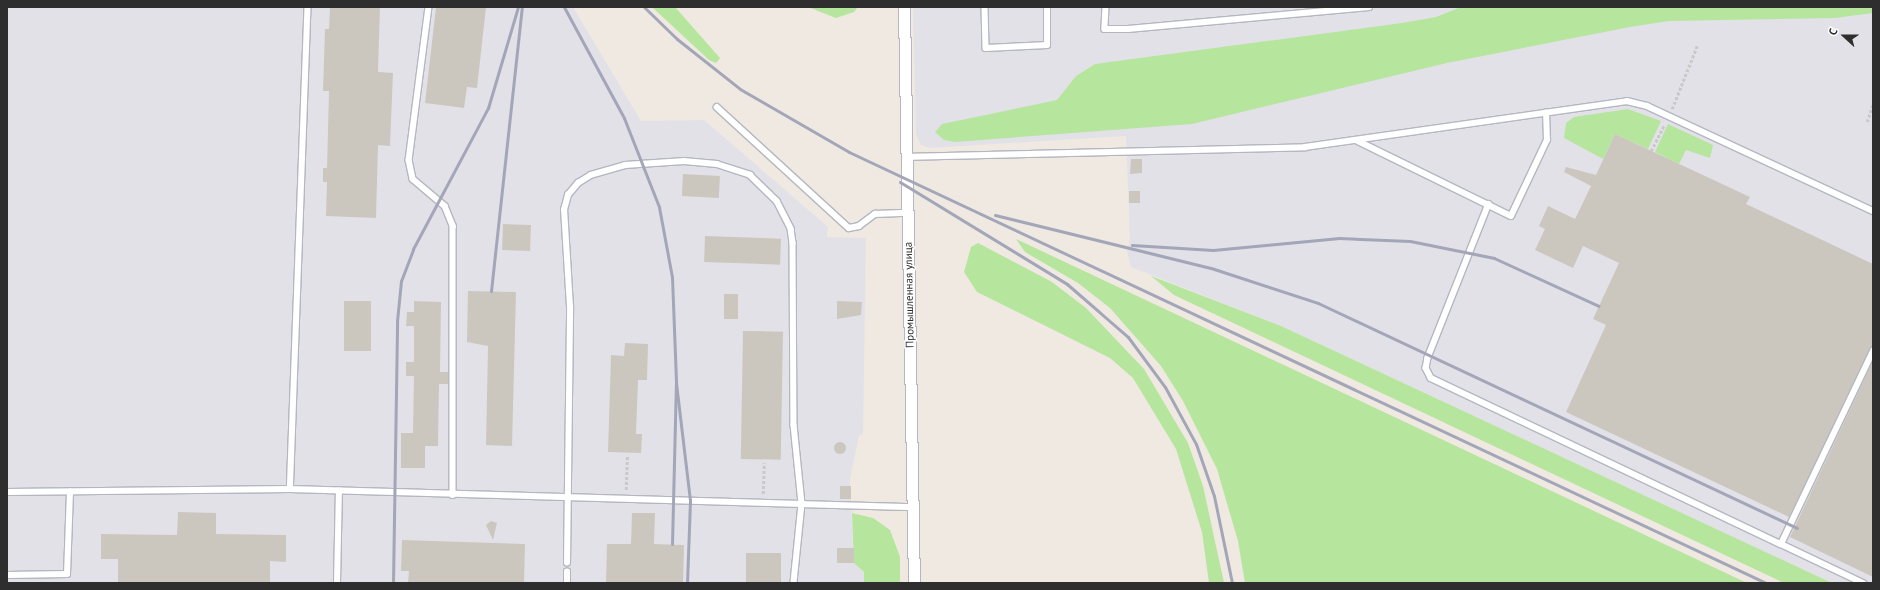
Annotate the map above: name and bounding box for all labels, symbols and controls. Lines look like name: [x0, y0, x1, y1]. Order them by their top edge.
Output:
north arrow: [1824, 16, 1864, 56]
text: С: [1825, 26, 1840, 37]
street label: Промышленная улица: [901, 242, 917, 348]

